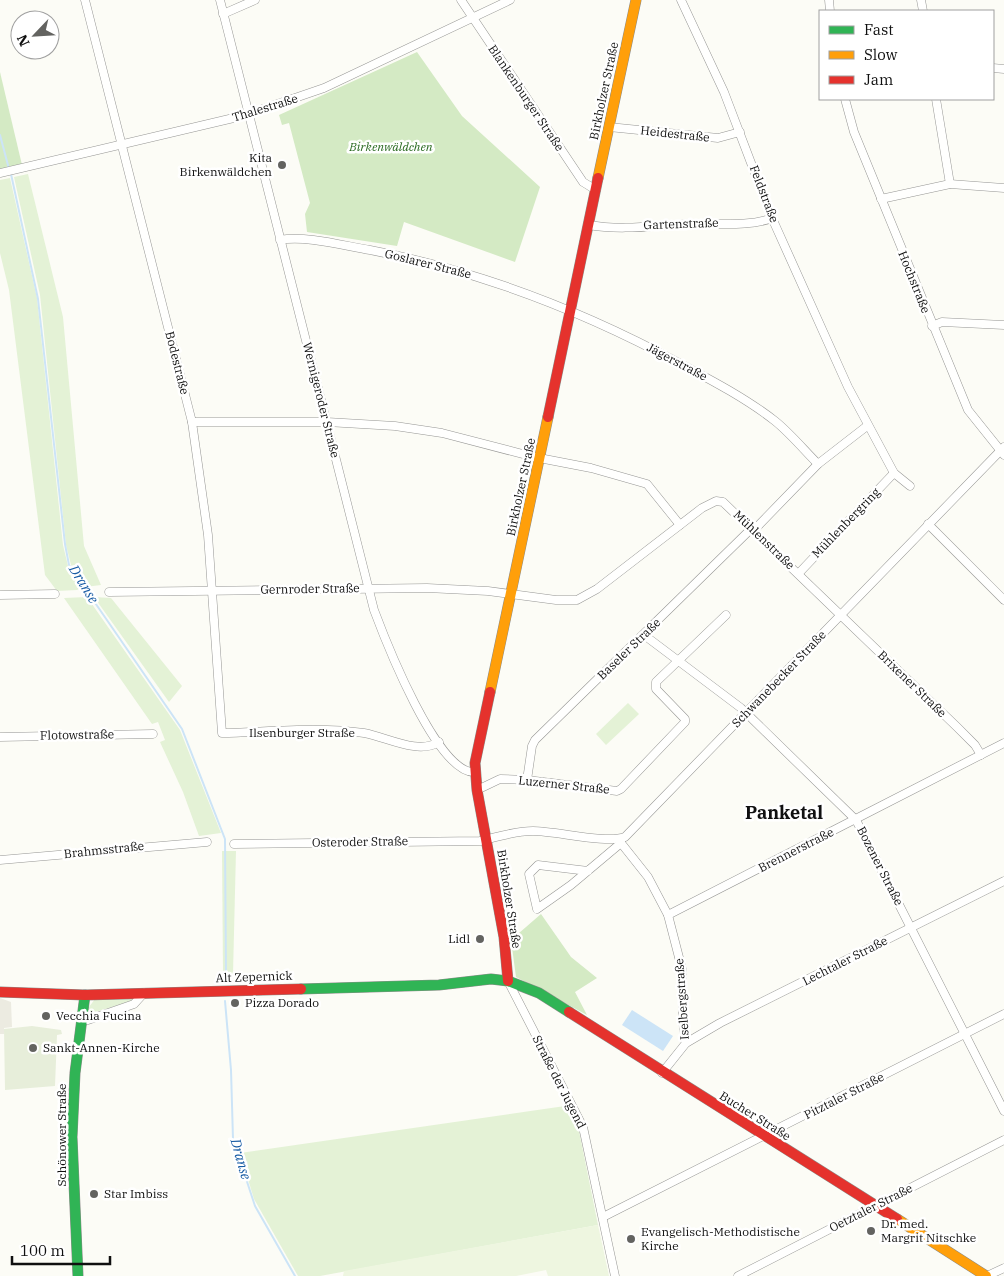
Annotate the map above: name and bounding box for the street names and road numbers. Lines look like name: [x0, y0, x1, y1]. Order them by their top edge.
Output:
street label: Birkholzer Straße: [586, 41, 621, 141]
street label: Blankenburger Straße: [485, 42, 568, 154]
street label: Thalestraße: [230, 90, 300, 125]
street label: Heidestraße: [640, 122, 710, 145]
street label: Feldstraße: [747, 163, 782, 225]
street label: Gartenstraße: [643, 215, 719, 232]
street label: Goslarer Straße: [383, 246, 473, 282]
street label: Hochstraße: [895, 248, 934, 315]
street label: Bodestraße: [162, 330, 193, 396]
street label: Jägerstraße: [645, 339, 710, 384]
street label: Wernigeroder Straße: [300, 341, 343, 459]
street label: Birkholzer Straße: [503, 437, 538, 537]
street label: Mühlenbergring: [808, 484, 883, 561]
street label: Mühlenstraße: [731, 507, 798, 573]
street label: Gernroder Straße: [260, 580, 360, 597]
street label: Baseler Straße: [594, 615, 663, 683]
street label: Schwanebecker Straße: [728, 627, 829, 730]
street label: Brixener Straße: [875, 647, 950, 720]
street label: Ilsenburger Straße: [249, 725, 355, 740]
street label: Flotowstraße: [40, 726, 114, 743]
street label: Luzerner Straße: [518, 772, 610, 797]
street label: Brennerstraße: [755, 824, 836, 875]
street label: Bozener Straße: [854, 824, 907, 908]
street label: Osteroder Straße: [312, 833, 408, 850]
street label: Brahmsstraße: [63, 838, 145, 861]
street label: Birkholzer Straße: [494, 848, 525, 949]
street label: Lechtaler Straße: [800, 933, 890, 988]
street label: Iselbergstraße: [671, 958, 692, 1040]
street label: Alt Zepernick: [215, 968, 293, 985]
street label: Straße der Jugend: [529, 1033, 589, 1131]
street label: Pitztaler Straße: [801, 1069, 886, 1122]
street label: Schönower Straße: [54, 1084, 69, 1186]
street label: Bucher Straße: [717, 1088, 794, 1143]
street label: Oetztaler Straße: [827, 1180, 915, 1235]

